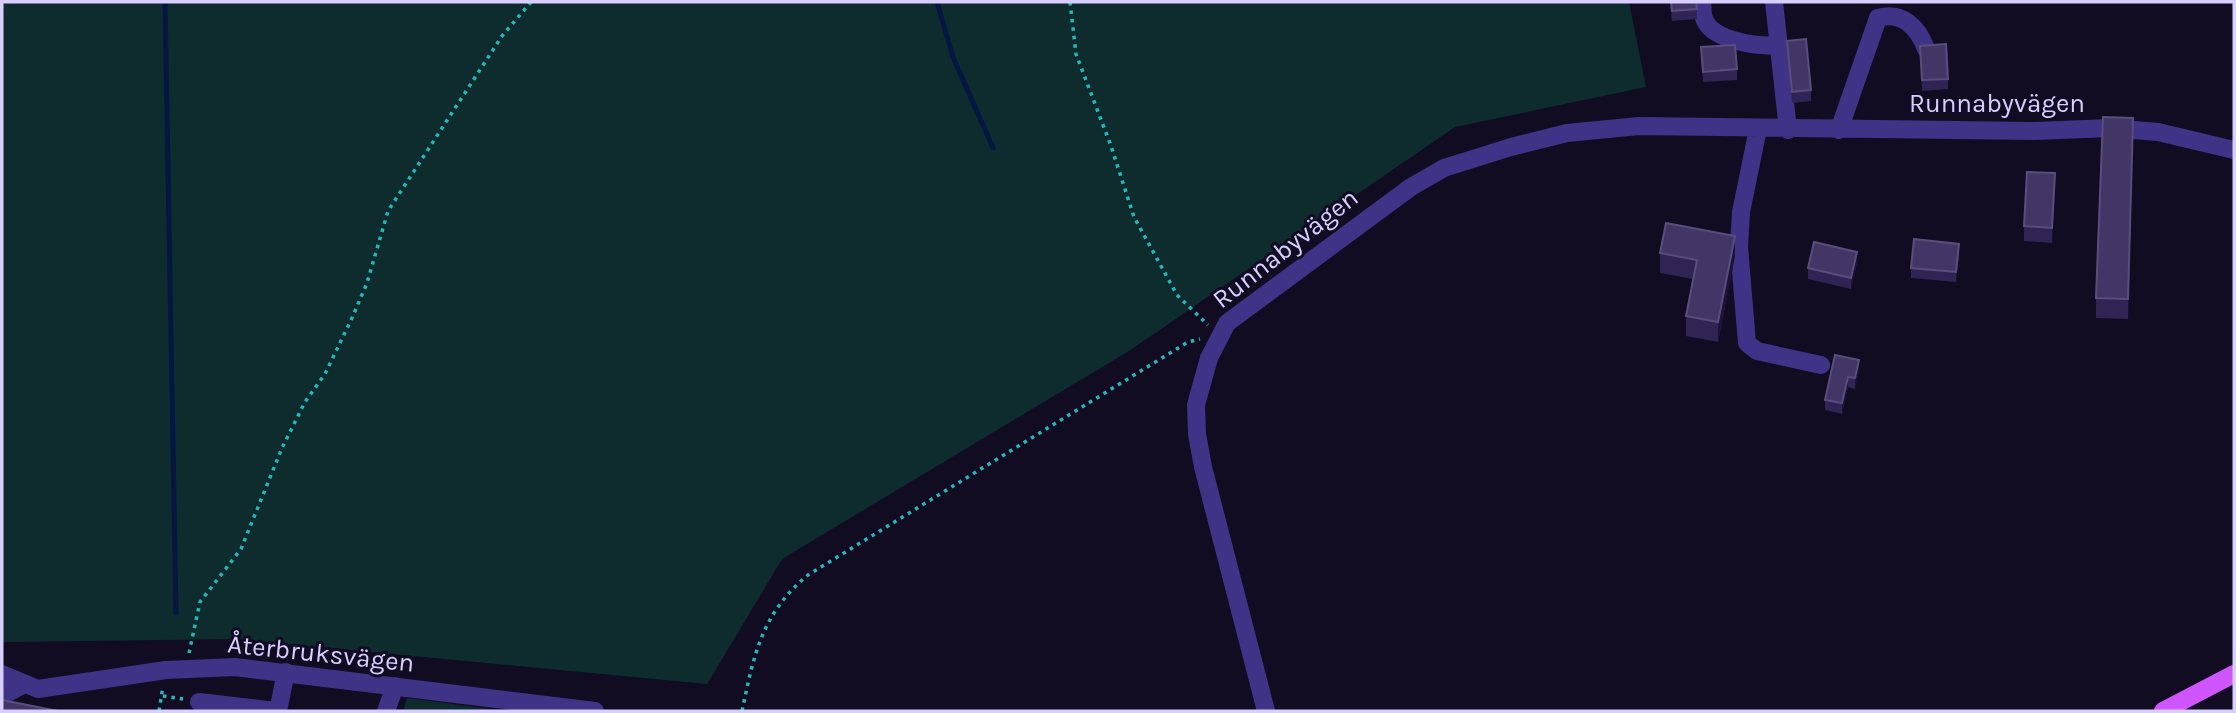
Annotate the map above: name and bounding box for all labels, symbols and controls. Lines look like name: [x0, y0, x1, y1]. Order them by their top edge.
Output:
street label: Runnabyvägen: [1909, 88, 2085, 119]
street label: Runnabyvägen: [1206, 182, 1364, 315]
street label: Återbruksvägen: [226, 628, 416, 679]

